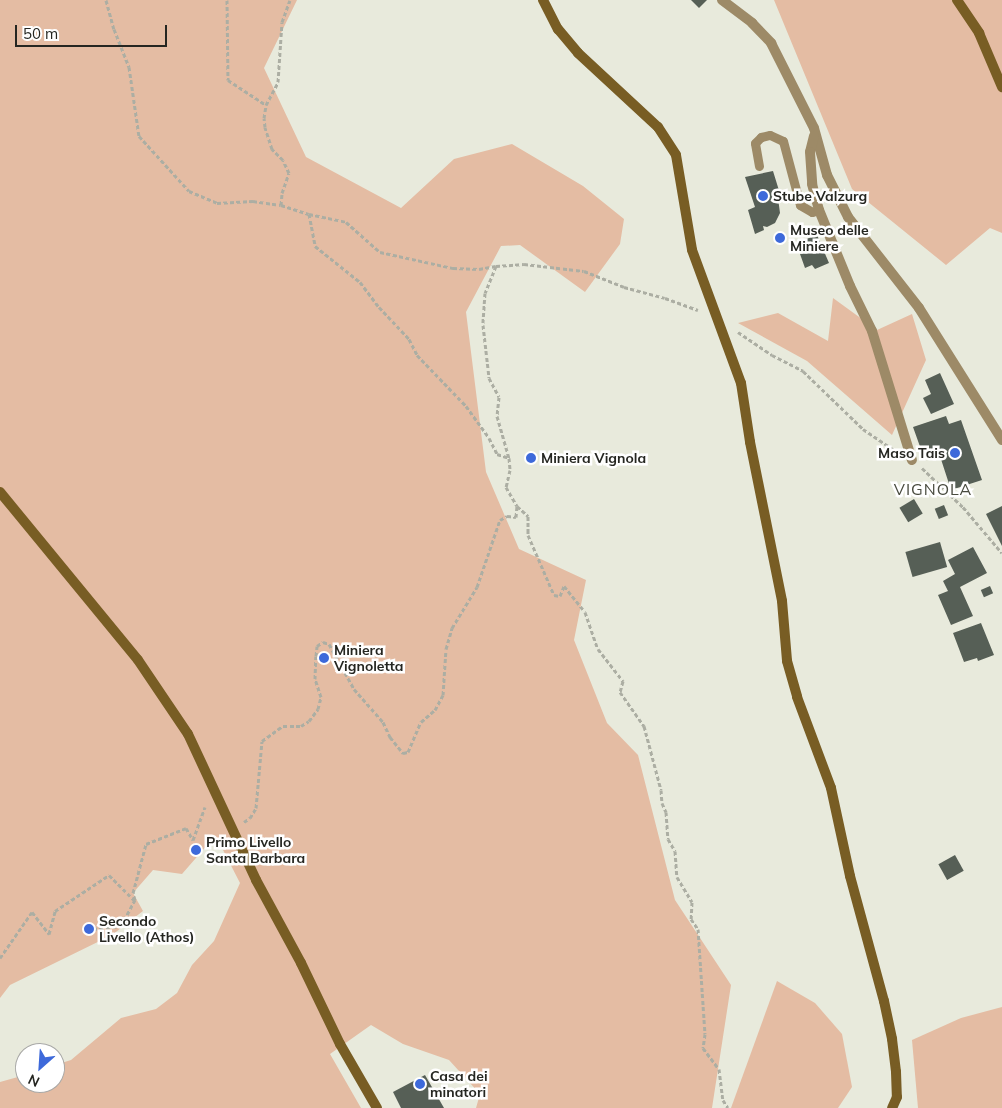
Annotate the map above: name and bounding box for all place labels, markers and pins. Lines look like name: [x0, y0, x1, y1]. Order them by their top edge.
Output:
place label: Stube Valzurg: [773, 188, 867, 204]
marker: Stube Valzurg: [757, 190, 769, 202]
place label: Museo delle Miniere: [790, 222, 869, 254]
marker: Museo delle Miniere: [774, 232, 786, 244]
place label: Maso Tais: [878, 445, 945, 461]
marker: Maso Tais: [949, 447, 961, 459]
place label: Miniera Vignola: [541, 450, 646, 466]
marker: Miniera Vignola: [525, 452, 537, 464]
place label: Miniera Vignoletta: [334, 642, 403, 674]
marker: Miniera Vignoletta: [318, 652, 330, 664]
place label: Primo Livello Santa Barbara: [206, 834, 305, 866]
marker: Primo Livello Santa Barbara: [190, 844, 202, 856]
place label: Secondo Livello (Athos): [99, 913, 194, 946]
marker: Secondo Livello (Athos): [83, 923, 95, 935]
place label: Casa dei minatori: [430, 1068, 488, 1100]
marker: Casa dei minatori: [414, 1078, 426, 1090]

